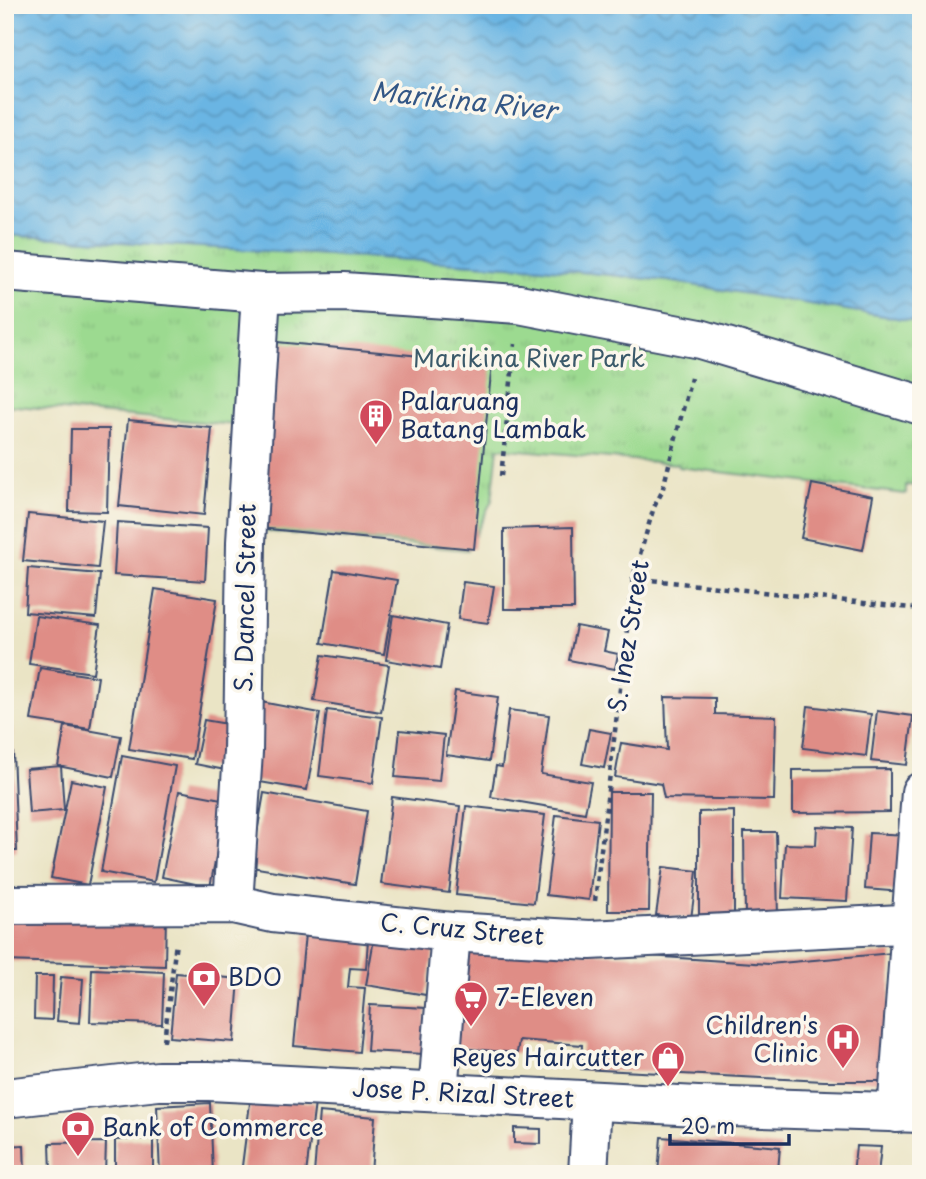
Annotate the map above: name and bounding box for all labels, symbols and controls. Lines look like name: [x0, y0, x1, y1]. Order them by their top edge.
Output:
water label: Marikina River: [370, 70, 561, 129]
park label: Marikina River Park: [413, 339, 645, 375]
place label: Palaruang Batang Lambak: [400, 382, 586, 446]
building icon: Palaruang Batang Lambak: [357, 397, 395, 446]
street label: S. Dancel Street: [224, 503, 264, 693]
street label: S. Inez Street: [597, 557, 657, 714]
street label: C. Cruz Street: [379, 903, 546, 953]
place label: BDO: [228, 958, 282, 994]
bank icon: BDO: [185, 959, 223, 1008]
place label: 7-Eleven: [496, 978, 594, 1014]
supermarket icon: 7-Eleven: [452, 979, 490, 1028]
place label: Children's Clinic: [705, 1006, 818, 1070]
hospital icon: Children's Clinic: [824, 1021, 862, 1070]
place label: Reyes Haircutter: [452, 1038, 645, 1074]
shop icon: Reyes Haircutter: [649, 1039, 687, 1088]
street label: Jose P. Rizal Street: [351, 1068, 575, 1116]
scale bar: [670, 1102, 790, 1146]
place label: Bank of Commerce: [102, 1108, 324, 1144]
bank icon: Bank of Commerce: [59, 1109, 97, 1158]
text: 20 m: [681, 1109, 735, 1141]

